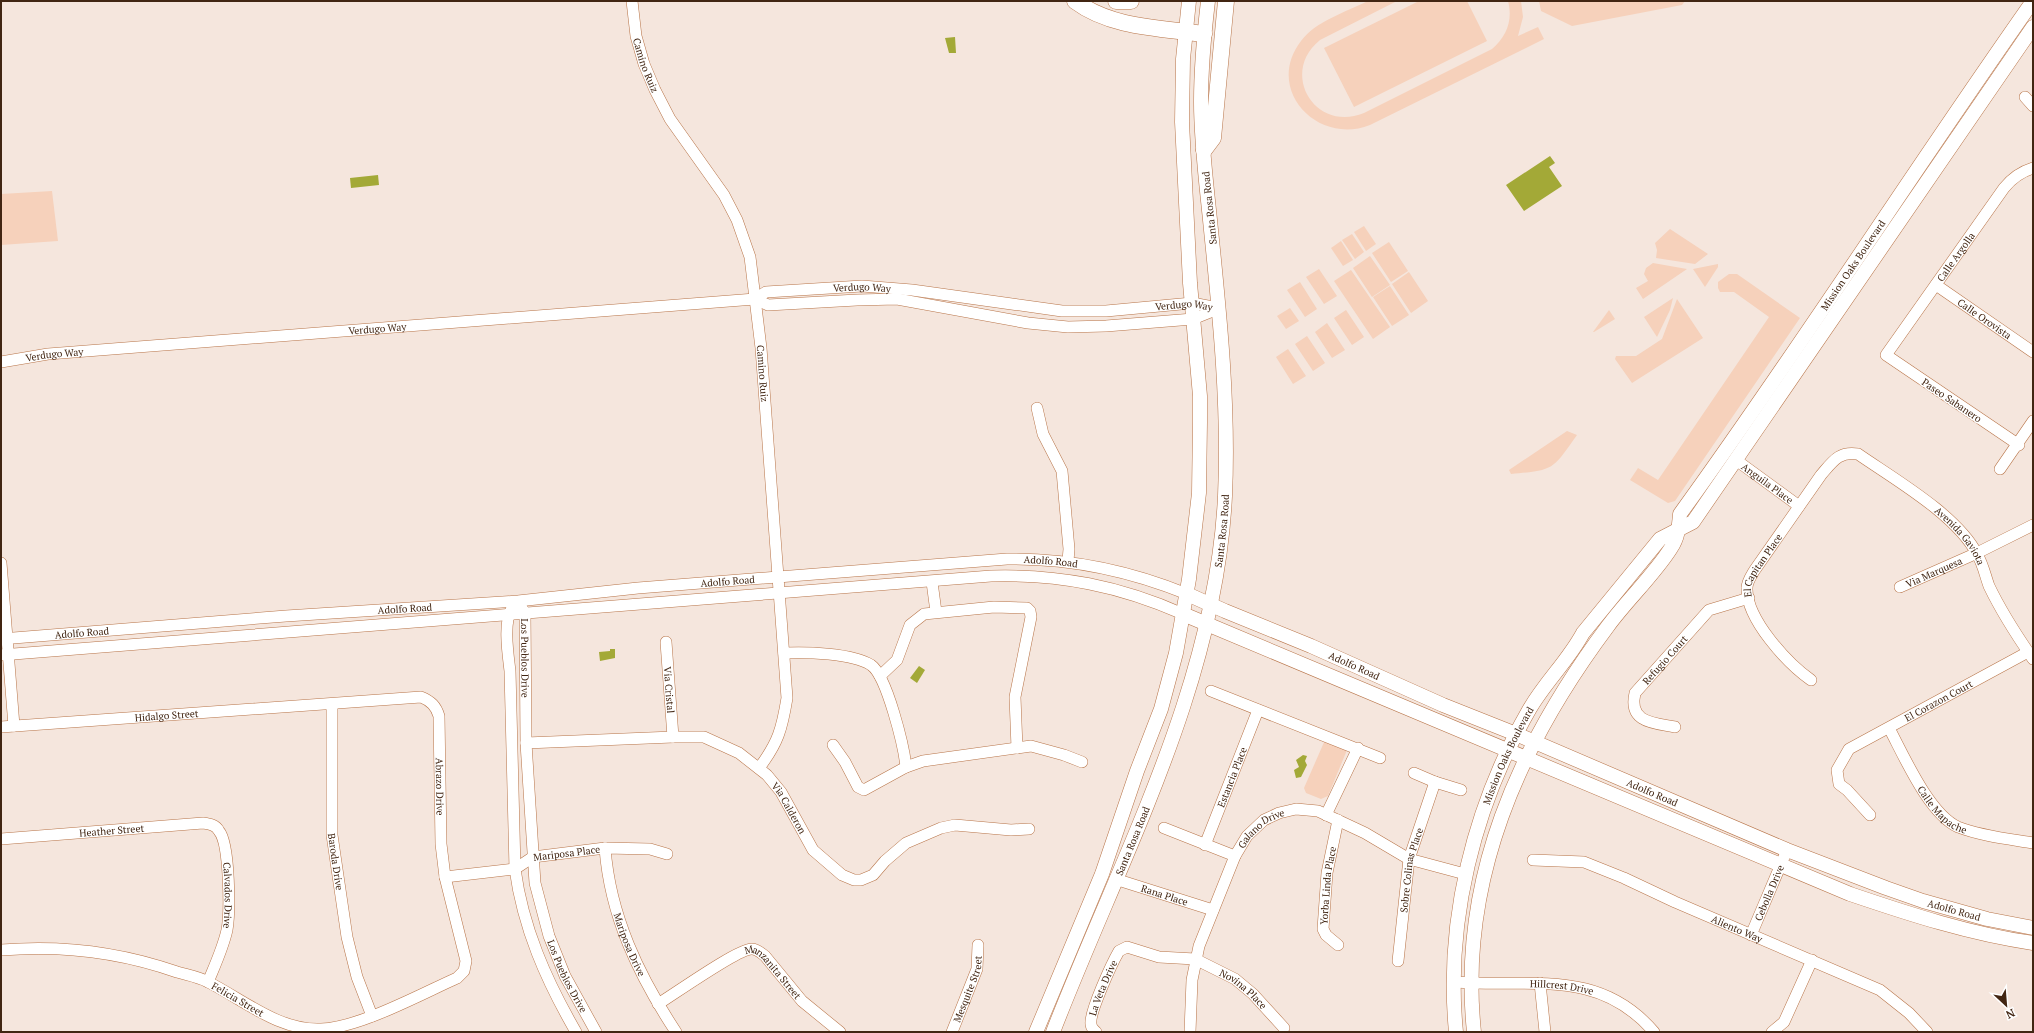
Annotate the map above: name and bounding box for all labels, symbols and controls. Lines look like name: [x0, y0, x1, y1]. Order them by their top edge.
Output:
street label: Camino Ruiz: [630, 36, 661, 95]
street label: Santa Rosa Road: [1199, 170, 1220, 245]
street label: Mission Oaks Boulevard: [1818, 217, 1889, 313]
street label: Calle Argolla: [1934, 230, 1978, 284]
street label: Verdugo Way: [833, 280, 892, 295]
street label: Calle Orovista: [1955, 296, 2014, 342]
street label: Verdugo Way: [1154, 297, 1215, 314]
street label: Verdugo Way: [348, 320, 408, 338]
street label: Camino Ruiz: [754, 344, 771, 403]
street label: Verdugo Way: [25, 345, 85, 365]
street label: Paseo Sabanero: [1919, 376, 1985, 426]
street label: Anguila Place: [1739, 460, 1796, 507]
street label: Santa Rosa Road: [1212, 493, 1232, 568]
street label: Avenida Gaviota: [1932, 504, 1987, 567]
street label: El Capitan Place: [1741, 531, 1785, 598]
street label: Adolfo Road: [1023, 553, 1079, 571]
street label: Via Marquesa: [1904, 554, 1964, 591]
street label: Adolfo Road: [700, 573, 756, 590]
street label: Adolfo Road: [377, 601, 433, 617]
street label: Los Pueblos Drive: [518, 619, 532, 698]
street label: Adolfo Road: [54, 624, 110, 642]
street label: Refugio Court: [1640, 632, 1691, 687]
street label: Adolfo Road: [1327, 649, 1382, 683]
street label: Via Cristal: [661, 666, 677, 714]
street label: El Corazon Court: [1902, 677, 1975, 725]
street label: Mission Oaks Boulevard: [1480, 704, 1537, 806]
street label: Hidalgo Street: [134, 707, 199, 724]
street label: Estancia Place: [1214, 745, 1250, 809]
street label: Abrazo Drive: [433, 758, 447, 816]
street label: Adolfo Road: [1625, 776, 1680, 810]
street label: Via Calderon: [769, 780, 809, 836]
street label: Calle Mapache: [1914, 783, 1968, 837]
street label: Santa Rosa Road: [1113, 804, 1153, 878]
street label: Galano Drive: [1235, 806, 1285, 851]
street label: Heather Street: [79, 822, 145, 840]
street label: Sobre Colinas Place: [1397, 826, 1426, 913]
street label: Baroda Drive: [325, 832, 346, 891]
street label: Mariposa Place: [533, 843, 601, 864]
street label: Yorba Linda Place: [1317, 845, 1339, 925]
street label: Calvados Drive: [220, 862, 235, 929]
street label: Cebolla Drive: [1752, 863, 1787, 923]
street label: Rana Place: [1139, 882, 1189, 909]
street label: Adolfo Road: [1926, 897, 1982, 924]
street label: Mariposa Drive: [611, 911, 648, 979]
street label: Aliento Way: [1709, 912, 1765, 946]
street label: Los Pueblos Drive: [544, 938, 590, 1015]
street label: Manzanita Street: [743, 942, 804, 1002]
street label: Mesquite Street: [950, 955, 985, 1024]
street label: La Veta Drive: [1086, 958, 1120, 1017]
street label: Novina Place: [1217, 966, 1269, 1012]
street label: Hillcrest Drive: [1530, 977, 1595, 998]
street label: Felicia Street: [209, 979, 267, 1020]
north arrow: [1986, 985, 2026, 1025]
text: N: [2003, 1006, 2017, 1022]

